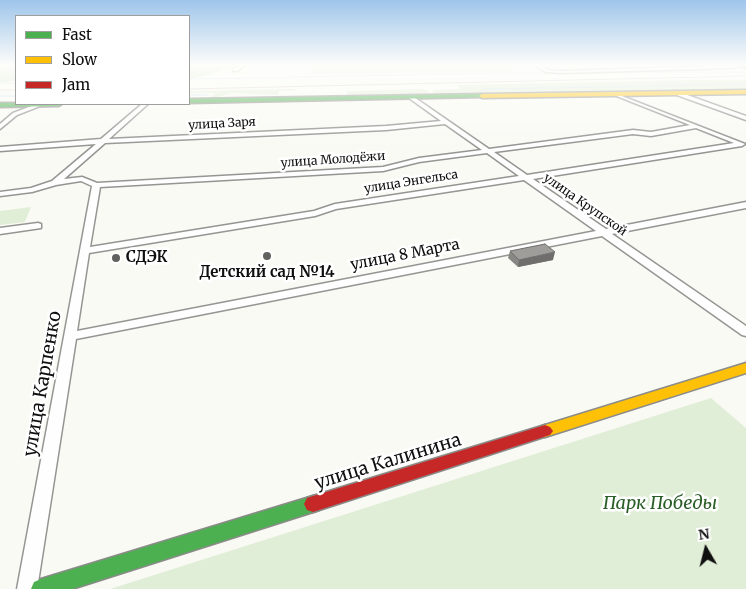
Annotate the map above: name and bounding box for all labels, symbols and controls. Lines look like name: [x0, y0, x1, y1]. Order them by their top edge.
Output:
legend: [15, 15, 190, 105]
text: Fast: [62, 25, 92, 44]
text: Slow: [62, 50, 97, 69]
text: Jam: [62, 75, 90, 94]
street label: улица Заря: [188, 115, 256, 133]
street label: улица Молодёжи: [280, 149, 386, 171]
street label: улица Энгельса: [363, 167, 459, 197]
street label: улица Крупской: [541, 171, 629, 239]
street label: улица 8 Марта: [349, 236, 461, 274]
place label: СДЭК: [126, 249, 168, 267]
marker: Детский сад №14: [261, 250, 273, 262]
marker: СДЭК: [110, 252, 122, 264]
place label: Детский сад №14: [199, 264, 335, 282]
street label: улица Карпенко: [20, 309, 66, 459]
street label: улица Калинина: [312, 429, 464, 495]
park label: Парк Победы: [603, 493, 717, 515]
north arrow: [681, 524, 731, 574]
text: N: [697, 524, 711, 544]

